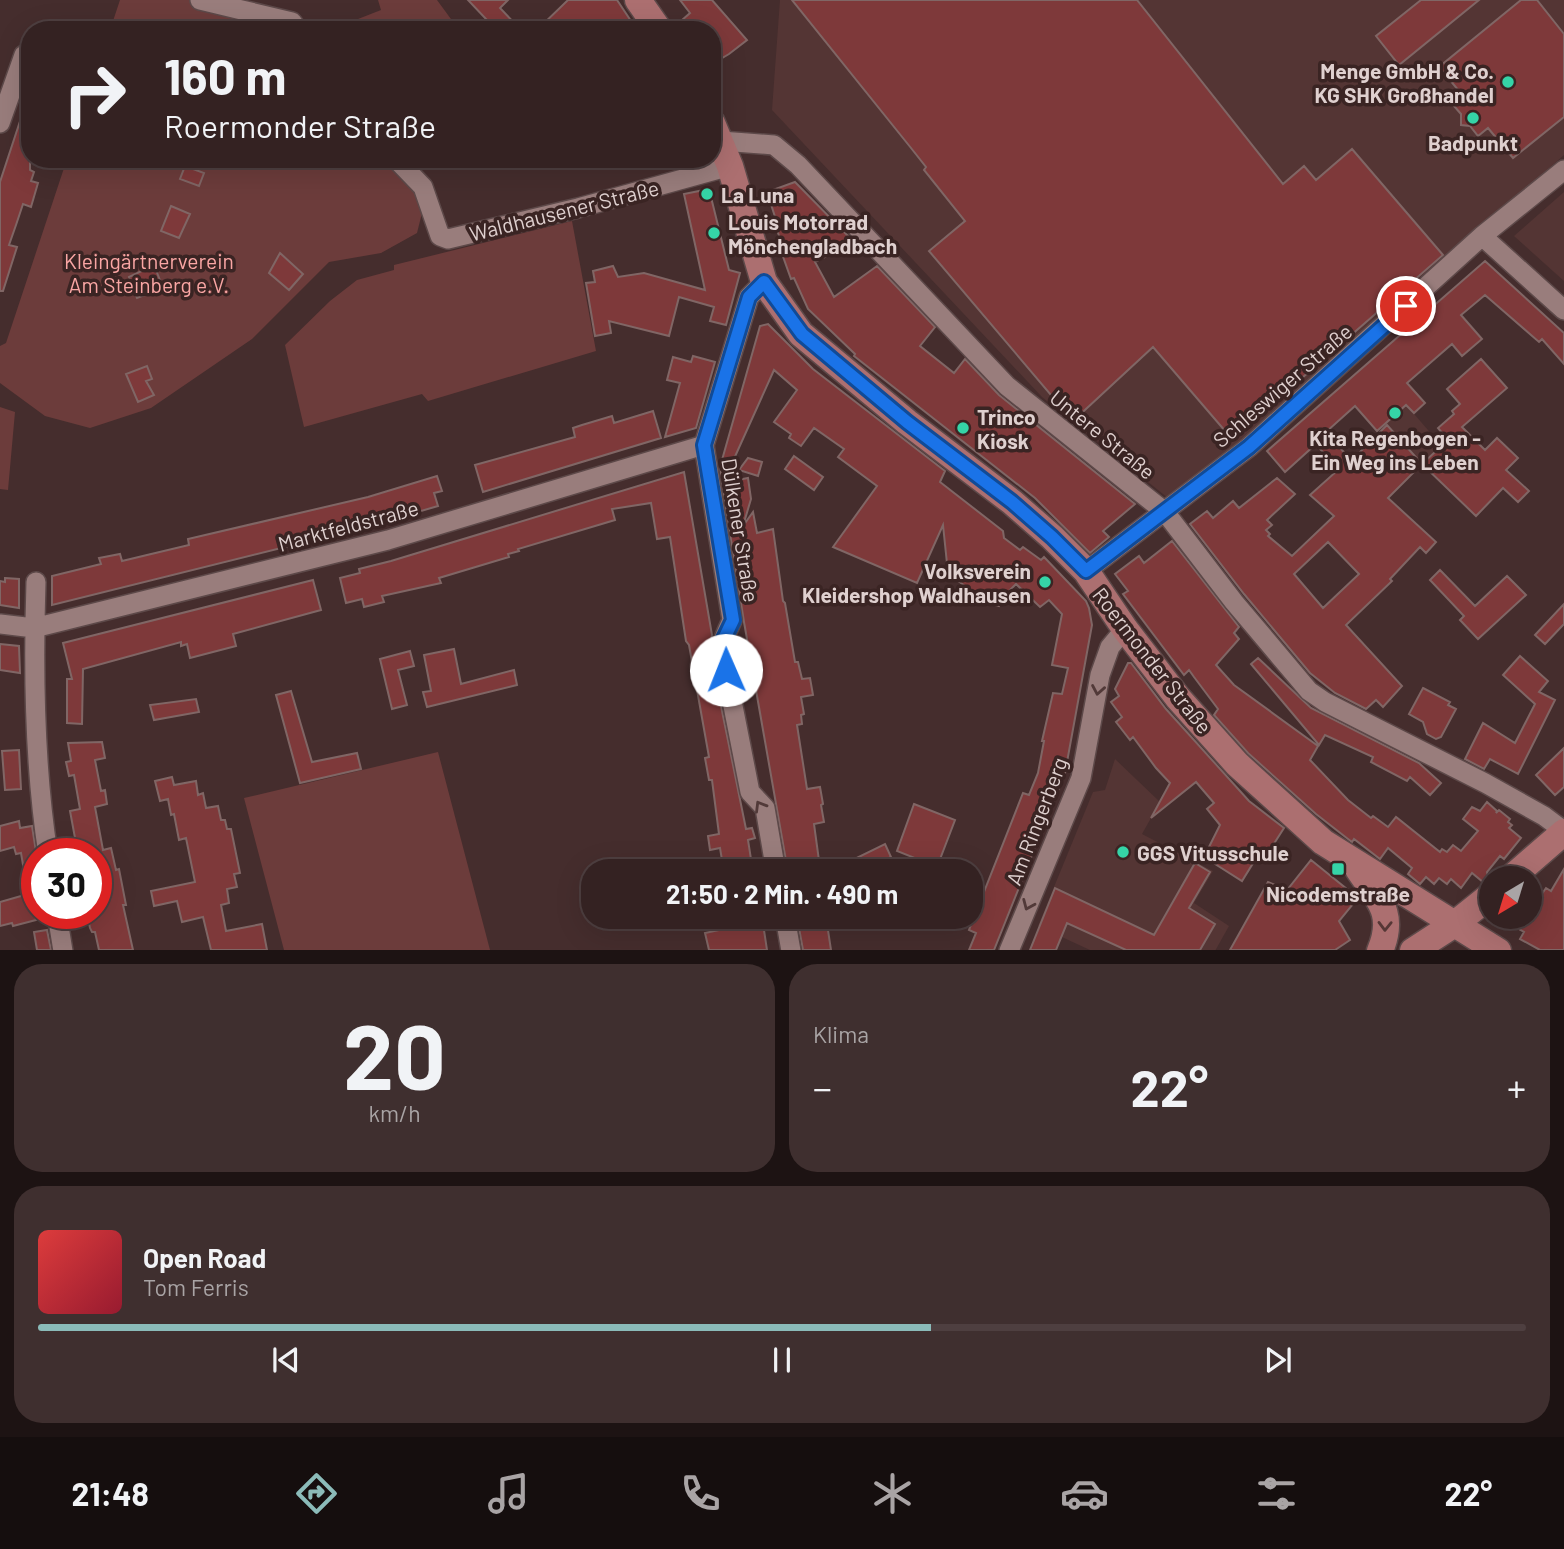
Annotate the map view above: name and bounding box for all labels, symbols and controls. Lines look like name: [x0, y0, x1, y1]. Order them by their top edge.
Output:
text: 160 m: [164, 46, 286, 105]
icon: right: [49, 49, 140, 140]
place label: Menge GmbH & Co. KG SHK Großhandel: [1315, 58, 1494, 107]
marker: Menge GmbH & Co. KG SHK Großhandel: [1500, 74, 1516, 90]
text: Roermonder Straße: [164, 106, 436, 144]
marker: Badpunkt: [1465, 110, 1481, 126]
place label: Badpunkt: [1428, 130, 1518, 155]
street label: Waldhausener Straße: [467, 174, 661, 246]
place label: La Luna: [721, 182, 794, 207]
marker: La Luna: [699, 186, 715, 202]
place label: Louis Motorrad Mönchengladbach: [728, 209, 897, 258]
marker: Louis Motorrad Mönchengladbach: [706, 225, 722, 241]
park label: Kleingärtnerverein Am Steinberg e.V.: [64, 248, 234, 297]
pin: [1376, 276, 1436, 336]
icon: arrive: [1387, 287, 1425, 325]
street label: Schleswiger Straße: [1208, 318, 1356, 452]
street label: Untere Straße: [1046, 384, 1160, 484]
place label: Trinco Kiosk: [977, 404, 1036, 453]
marker: Kita Regenbogen - Ein Weg ins Leben: [1387, 405, 1403, 421]
marker: Trinco Kiosk: [955, 420, 971, 436]
place label: Kita Regenbogen - Ein Weg ins Leben: [1309, 425, 1481, 474]
street label: Dülkener Straße: [717, 456, 765, 604]
street label: Marktfeldstraße: [275, 494, 421, 556]
place label: Volksverein Kleidershop Waldhausen: [802, 558, 1031, 607]
marker: Volksverein Kleidershop Waldhausen: [1037, 574, 1053, 590]
street label: Roermonder Straße: [1088, 582, 1218, 738]
position arrow: [689, 633, 763, 707]
one-way arrow: [1091, 684, 1106, 696]
street label: Am Ringerberg: [1000, 753, 1072, 889]
one-way arrow: [755, 801, 768, 814]
speed limit sign: 30: [21, 838, 112, 929]
place label: GGS Vitusschule: [1137, 840, 1289, 865]
marker: GGS Vitusschule: [1115, 844, 1131, 860]
marker: Nicodemstraße: [1330, 861, 1346, 877]
north arrow: [1479, 866, 1542, 929]
map controls: [1479, 866, 1542, 929]
text: 21:50 · 2 Min. · 490 m: [666, 878, 898, 909]
place label: Nicodemstraße: [1266, 881, 1410, 906]
one-way arrow: [1022, 898, 1036, 910]
one-way arrow: [1377, 921, 1393, 932]
text: 20: [343, 999, 446, 1108]
text: Klima: [813, 1020, 869, 1048]
text: 22°: [1131, 1055, 1208, 1117]
text: −: [813, 1064, 832, 1110]
text: +: [1507, 1064, 1526, 1110]
text: km/h: [368, 1099, 421, 1127]
text: Open Road: [143, 1242, 266, 1273]
text: Tom Ferris: [143, 1273, 249, 1301]
icon: previous: [267, 1341, 305, 1379]
icon: pause: [763, 1341, 801, 1379]
icon: next: [1259, 1341, 1297, 1379]
icon: directions: [292, 1469, 341, 1518]
icon: music: [484, 1469, 533, 1518]
icon: phone: [676, 1469, 725, 1518]
icon: climate: [868, 1469, 917, 1518]
icon: car: [1060, 1469, 1109, 1518]
icon: filters: [1252, 1469, 1301, 1518]
text: 21:48: [72, 1474, 149, 1512]
text: 22°: [1444, 1474, 1492, 1512]

